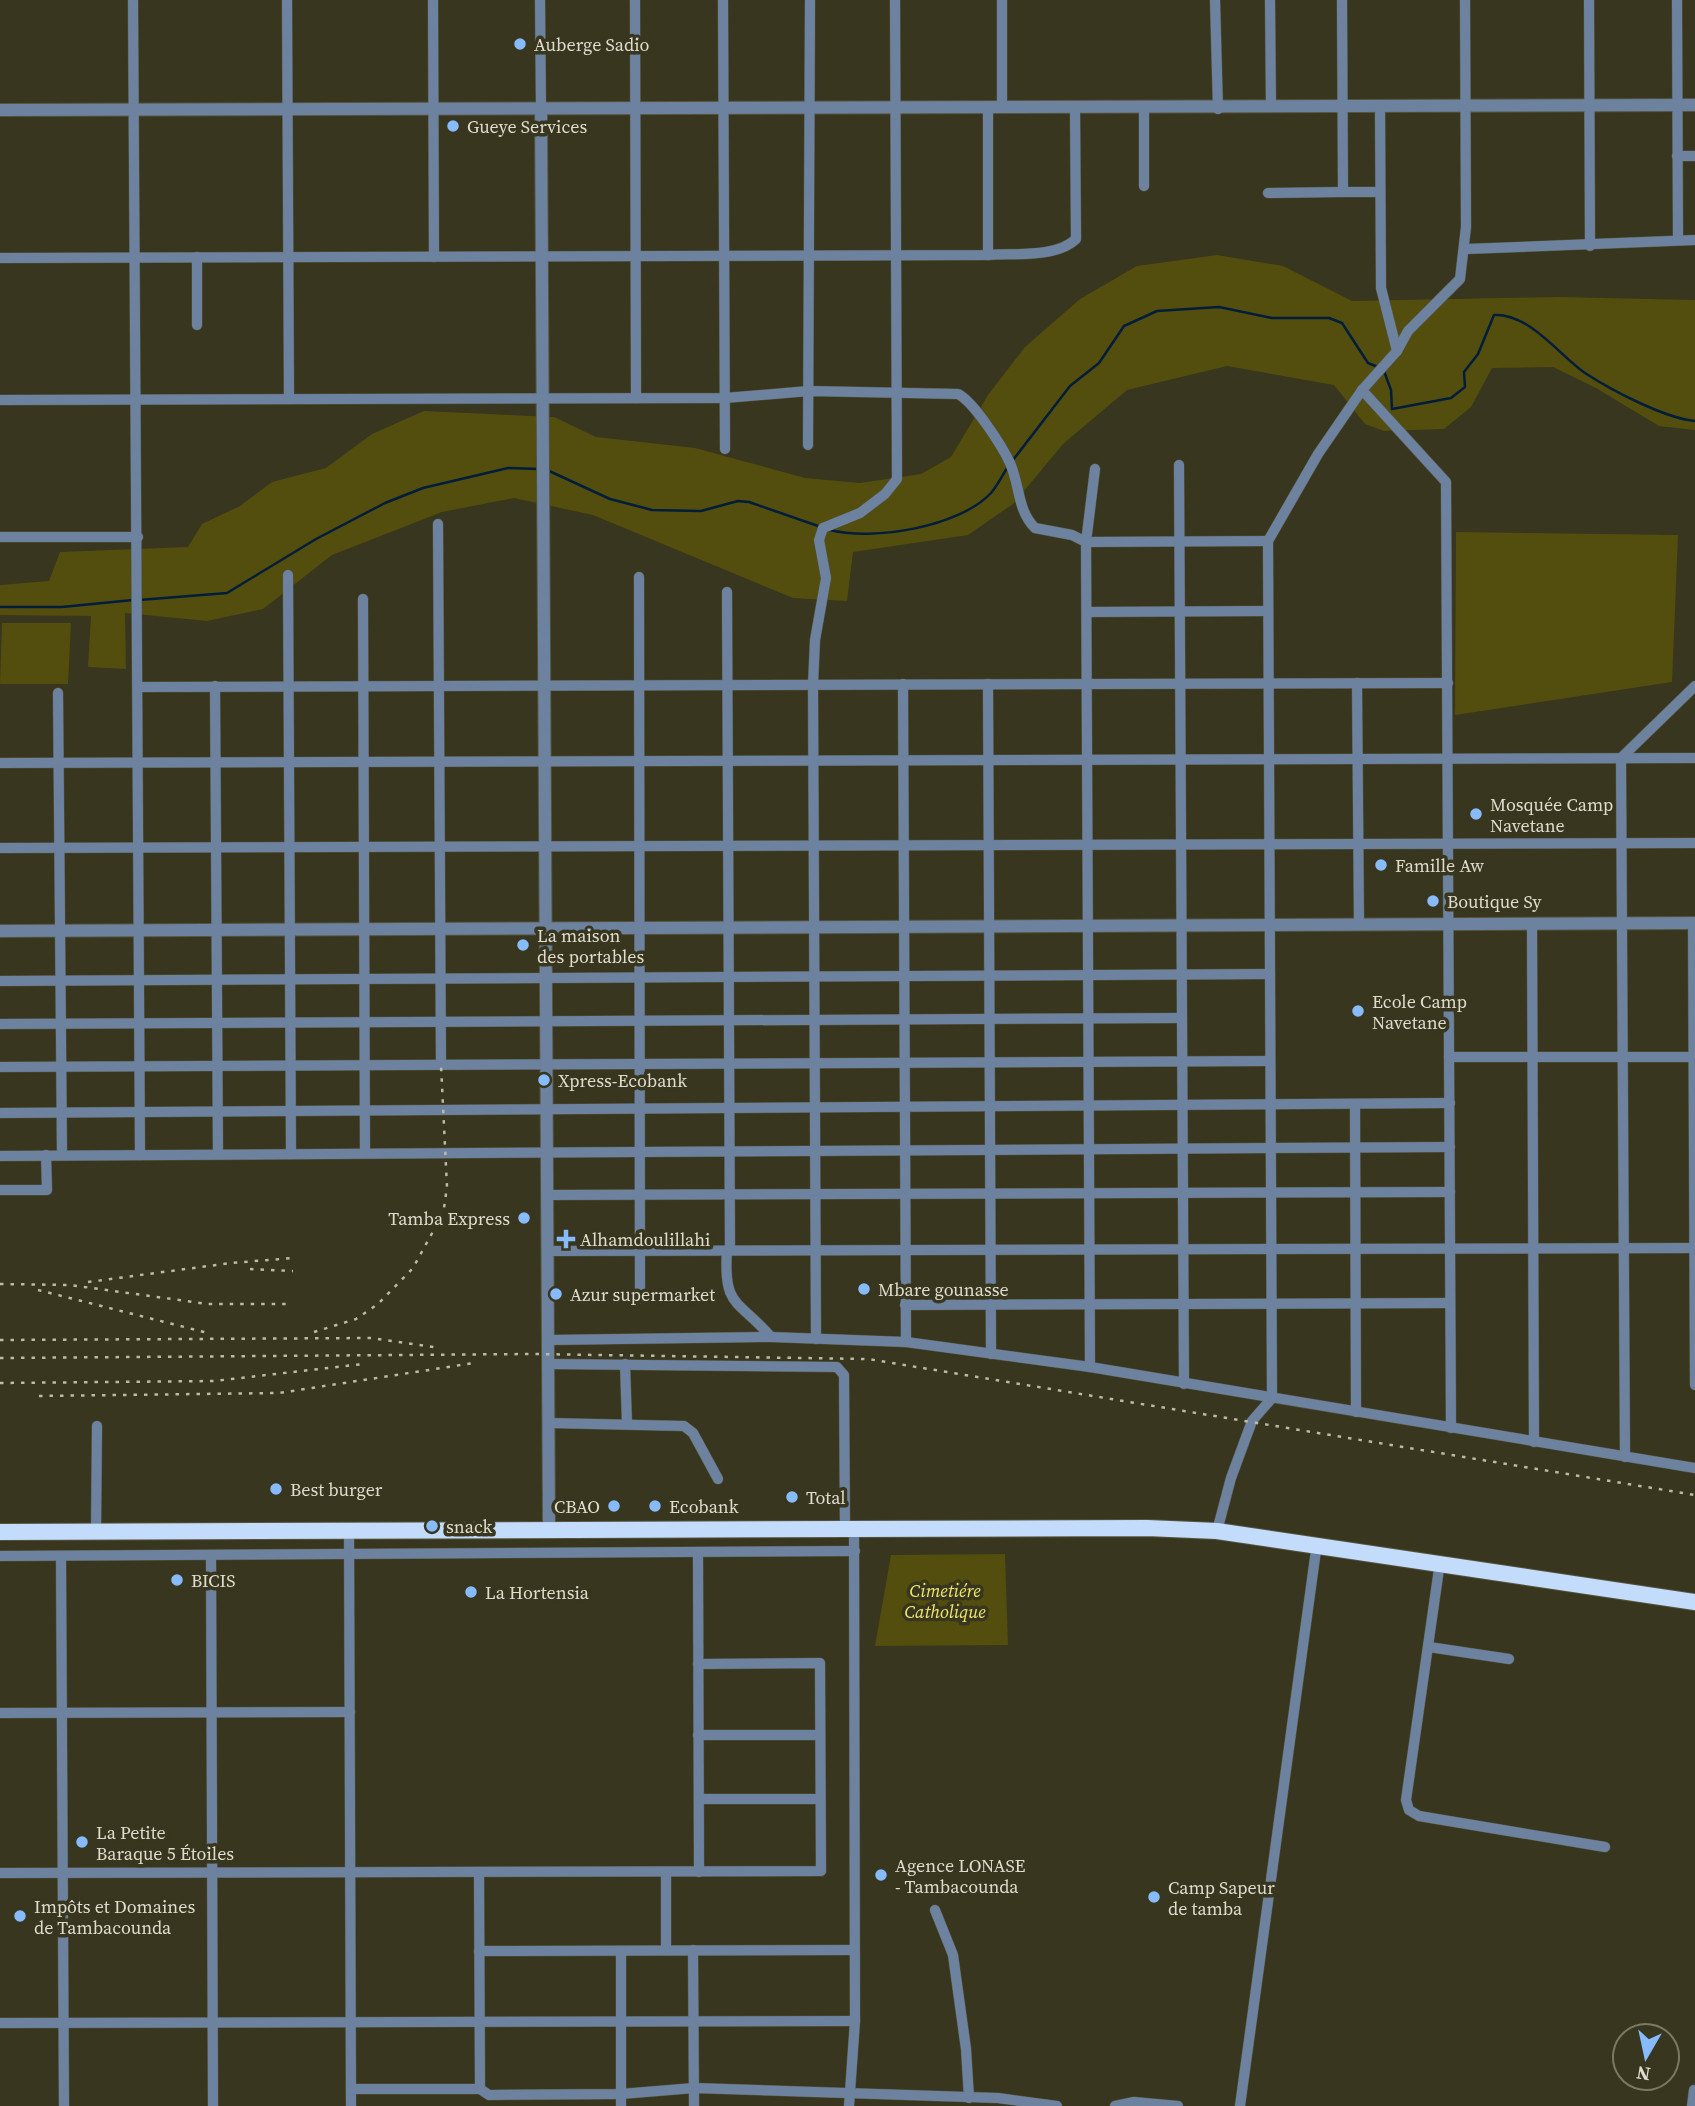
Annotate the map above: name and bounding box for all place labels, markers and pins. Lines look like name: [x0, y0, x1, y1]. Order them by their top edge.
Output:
place label: Auberge Sadio: [534, 32, 650, 57]
marker: Auberge Sadio: [512, 36, 528, 52]
place label: Gueye Services: [467, 114, 587, 139]
marker: Gueye Services: [445, 118, 461, 134]
place label: Mosquée Camp Navetane: [1490, 792, 1613, 838]
marker: Mosquée Camp Navetane: [1468, 806, 1484, 822]
place label: Famille Aw: [1395, 853, 1484, 878]
marker: Famille Aw: [1373, 857, 1389, 873]
place label: Boutique Sy: [1447, 889, 1542, 914]
marker: Boutique Sy: [1425, 893, 1441, 909]
place label: La maison des portables: [537, 923, 644, 969]
marker: La maison des portables: [515, 937, 531, 953]
place label: Ecole Camp Navetane: [1372, 989, 1467, 1035]
marker: Ecole Camp Navetane: [1350, 1003, 1366, 1019]
place label: Xpress-Ecobank: [558, 1068, 687, 1093]
marker: Xpress-Ecobank: [536, 1072, 552, 1088]
place label: Tamba Express: [388, 1206, 510, 1231]
marker: Tamba Express: [516, 1210, 532, 1226]
place label: Alhamdoulillahi: [580, 1227, 710, 1252]
marker: Alhamdoulillahi: [558, 1231, 574, 1247]
place label: Mbare gounasse: [878, 1277, 1009, 1302]
marker: Mbare gounasse: [856, 1281, 872, 1297]
place label: Azur supermarket: [570, 1282, 715, 1307]
marker: Azur supermarket: [548, 1286, 564, 1302]
place label: Best burger: [290, 1477, 383, 1502]
marker: Best burger: [268, 1481, 284, 1497]
place label: Total: [806, 1485, 846, 1510]
marker: Total: [784, 1489, 800, 1505]
place label: CBAO: [554, 1494, 600, 1519]
place label: Ecobank: [669, 1494, 739, 1519]
marker: CBAO: [606, 1498, 622, 1514]
marker: Ecobank: [647, 1498, 663, 1514]
place label: snack: [446, 1514, 492, 1539]
marker: snack: [424, 1518, 440, 1534]
place label: BICIS: [191, 1568, 235, 1593]
marker: BICIS: [169, 1572, 185, 1588]
place label: La Hortensia: [485, 1580, 590, 1605]
marker: La Hortensia: [463, 1584, 479, 1600]
place label: La Petite Baraque 5 Étoiles: [96, 1820, 234, 1866]
marker: La Petite Baraque 5 Étoiles: [74, 1834, 90, 1850]
place label: Agence LONASE - Tambacounda: [895, 1853, 1026, 1899]
marker: Agence LONASE - Tambacounda: [873, 1867, 889, 1883]
place label: Camp Sapeur de tamba: [1168, 1875, 1275, 1921]
marker: Camp Sapeur de tamba: [1146, 1889, 1162, 1905]
place label: Impôts et Domaines de Tambacounda: [34, 1894, 195, 1940]
marker: Impôts et Domaines de Tambacounda: [12, 1908, 28, 1924]

